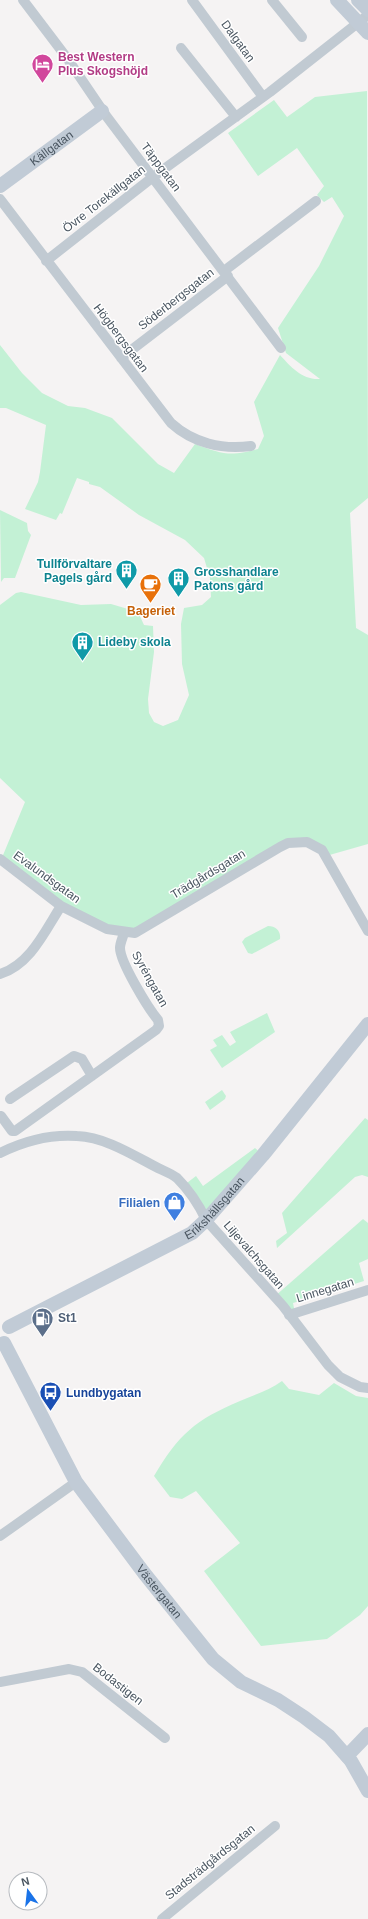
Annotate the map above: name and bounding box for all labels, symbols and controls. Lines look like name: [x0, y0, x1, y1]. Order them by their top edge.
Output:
street label: Dalgatan: [218, 17, 258, 65]
place label: Best Western Plus Skogshöjd: [58, 50, 148, 78]
hotel icon: Best Western Plus Skogshöjd: [29, 51, 55, 84]
street label: Källgatan: [27, 128, 76, 169]
street label: Täppgatan: [138, 140, 184, 194]
street label: Övre Torekällgatan: [60, 163, 148, 235]
street label: Söderbergsgatan: [135, 265, 217, 333]
street label: Högbergsgatan: [91, 301, 151, 375]
place label: Tullförvaltare Pagels gård: [37, 557, 112, 585]
building icon: Tullförvaltare Pagels gård: [114, 558, 140, 591]
place label: Grosshandlare Patons gård: [194, 565, 279, 593]
building icon: Grosshandlare Patons gård: [165, 566, 191, 599]
cafe icon: Bageriet: [138, 571, 164, 604]
place label: Bageriet: [127, 604, 175, 618]
building icon: Lideby skola: [70, 629, 96, 662]
place label: Lideby skola: [98, 635, 171, 649]
street label: Trädgårdsgatan: [168, 846, 248, 902]
street label: Evalundsgatan: [11, 848, 83, 906]
street label: Syréngatan: [129, 949, 171, 1009]
street label: Erikshällsgatan: [182, 1174, 247, 1243]
shop icon: Filialen: [162, 1190, 188, 1223]
place label: Filialen: [119, 1196, 160, 1210]
street label: Liljevalchsgatan: [221, 1218, 287, 1292]
street label: Linnegatan: [295, 1275, 355, 1305]
fuel station icon: St1: [29, 1305, 55, 1338]
place label: St1: [58, 1311, 77, 1325]
bus stop icon: Lundbygatan: [38, 1380, 64, 1413]
place label: Lundbygatan: [66, 1386, 141, 1400]
street label: Västergatan: [133, 1562, 185, 1621]
street label: Bodastigen: [90, 1660, 146, 1708]
street label: Stadsträdgårdsgatan: [162, 1821, 258, 1903]
north arrow: [8, 1871, 48, 1911]
text: N: [20, 1875, 31, 1888]

